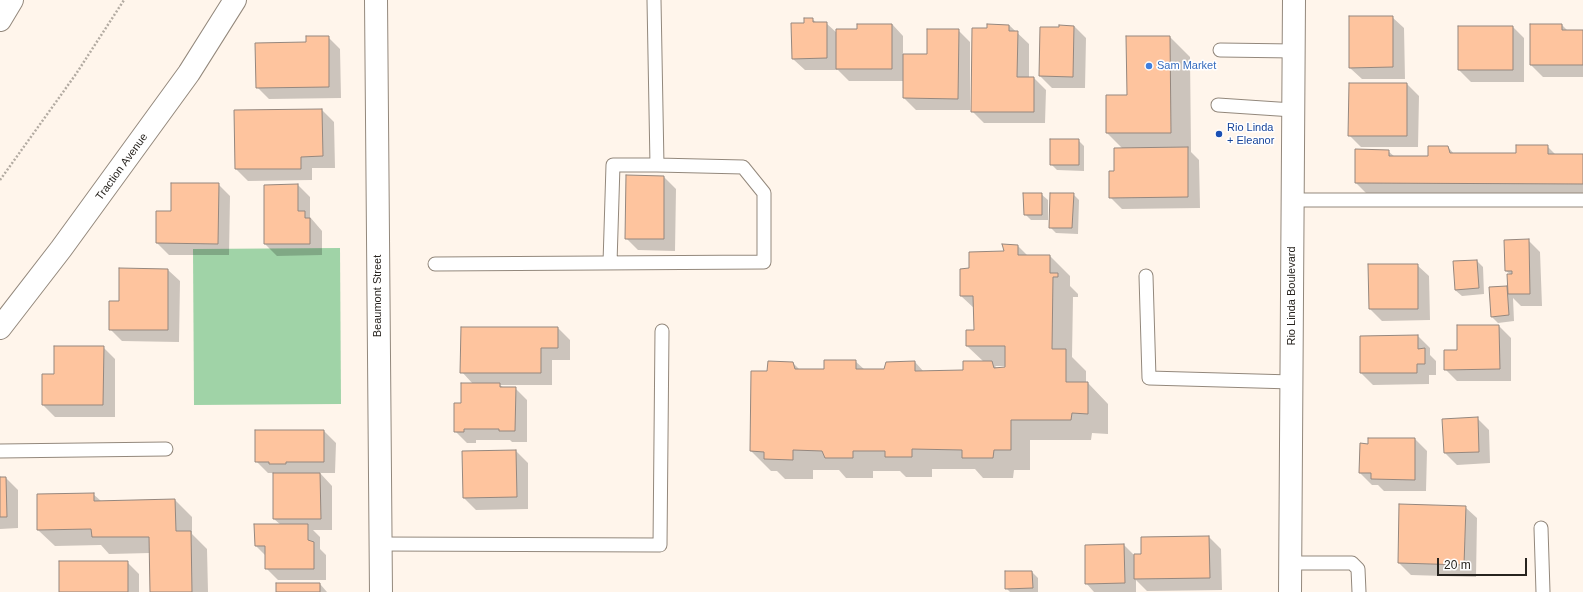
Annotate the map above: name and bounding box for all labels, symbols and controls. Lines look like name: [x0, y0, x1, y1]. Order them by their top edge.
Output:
place label: Sam Market: [1157, 59, 1216, 73]
marker: Sam Market: [1144, 61, 1154, 71]
place label: Rio Linda + Eleanor: [1227, 121, 1274, 147]
marker: Rio Linda + Eleanor: [1214, 129, 1224, 139]
street label: Traction Avenue: [93, 131, 151, 203]
street label: Rio Linda Boulevard: [1285, 246, 1299, 346]
street label: Beaumont Street: [371, 255, 385, 337]
scale bar: [1439, 550, 1529, 576]
text: 20 m: [1444, 558, 1471, 572]

